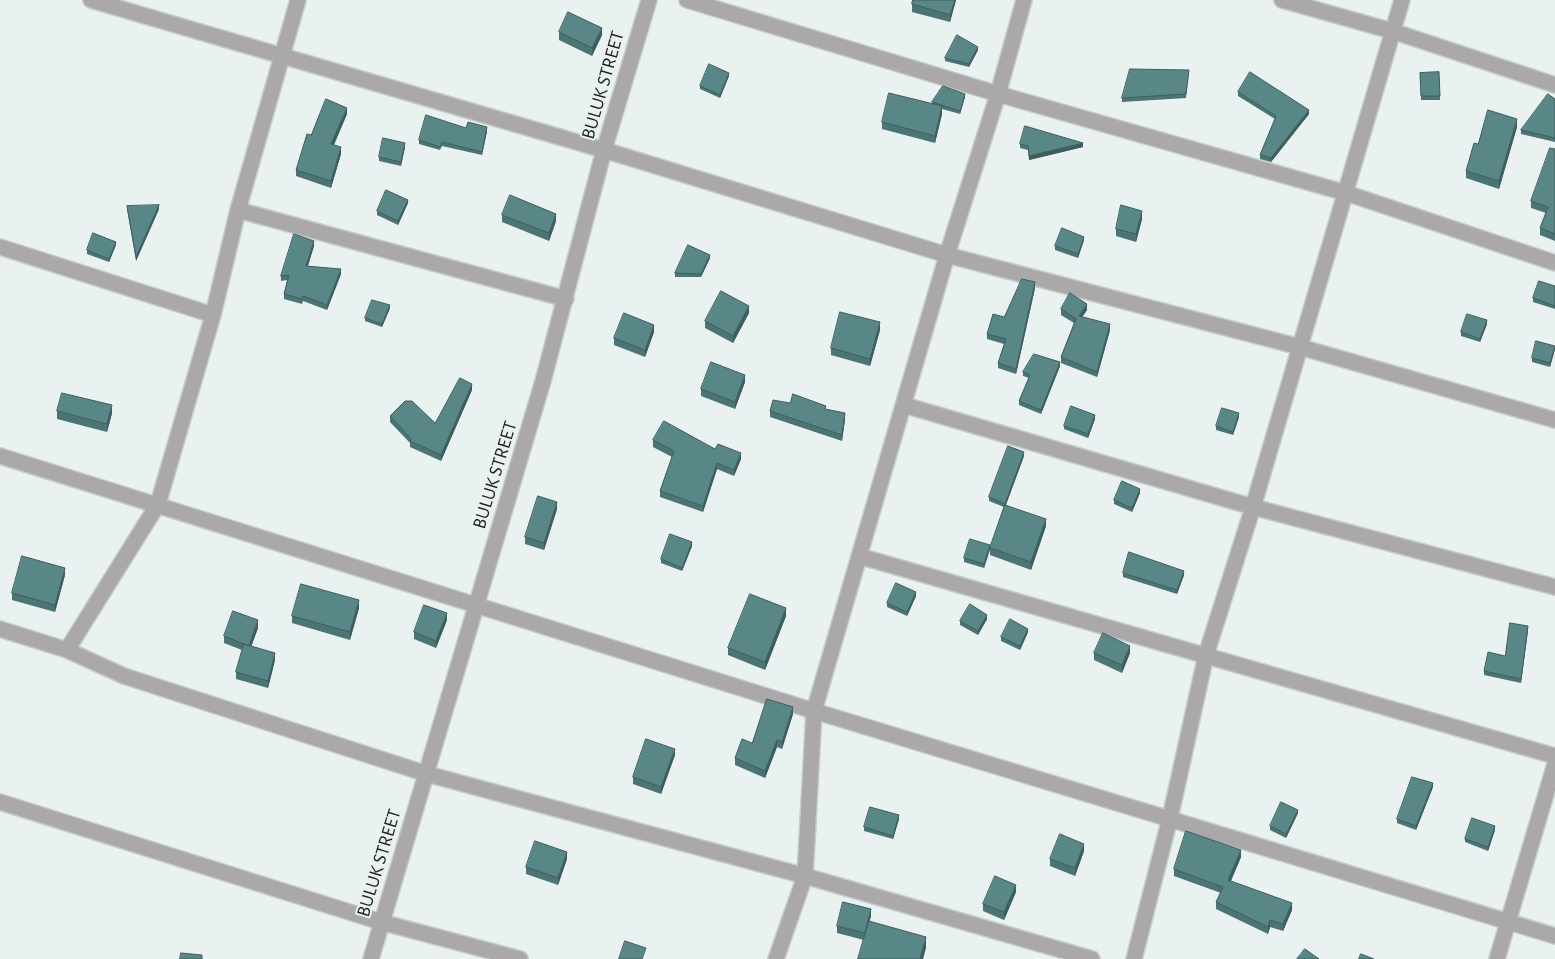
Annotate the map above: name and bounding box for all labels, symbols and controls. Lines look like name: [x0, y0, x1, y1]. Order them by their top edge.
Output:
street label: BULUK STREET: [577, 28, 629, 142]
street label: BULUK STREET: [468, 418, 522, 532]
street label: BULUK STREET: [352, 806, 406, 920]

